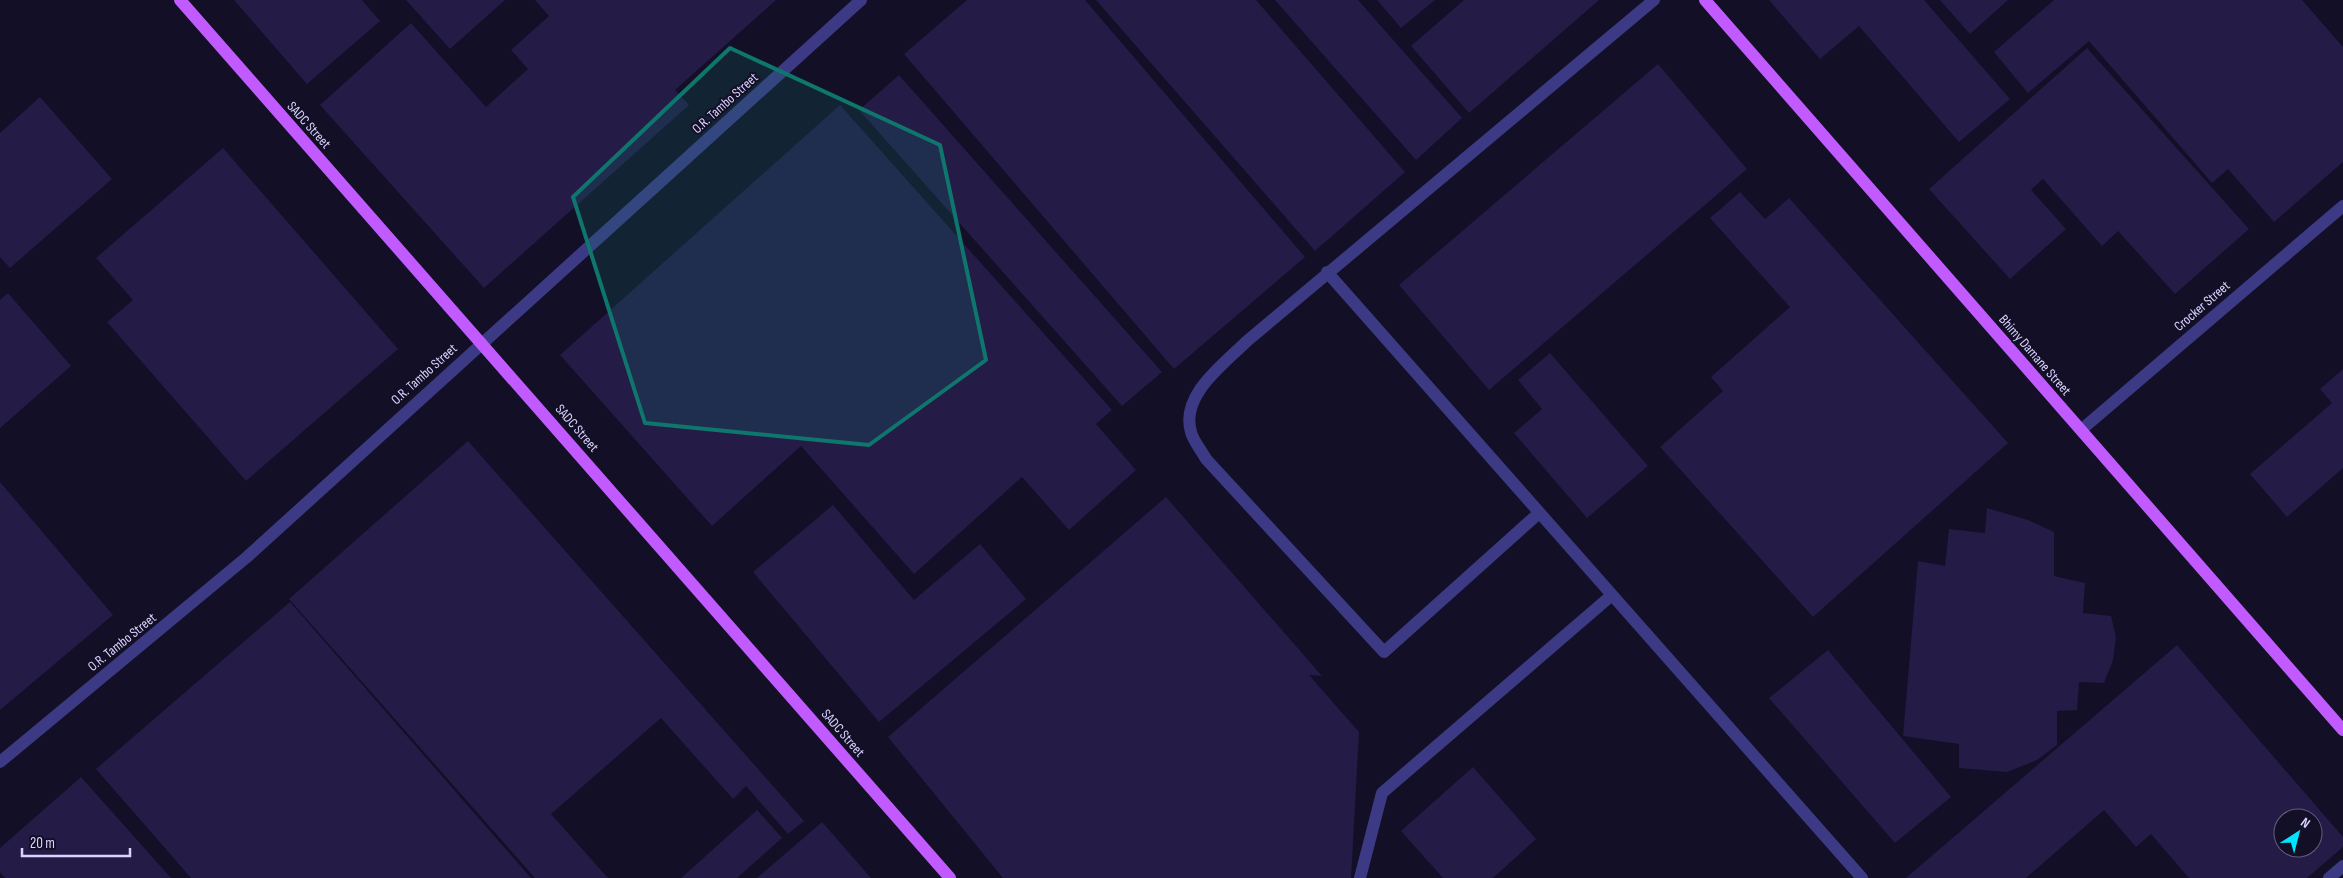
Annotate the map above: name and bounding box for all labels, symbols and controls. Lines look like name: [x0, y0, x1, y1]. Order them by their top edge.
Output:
street label: O.R. Tambo Street: [688, 69, 762, 137]
street label: SADC Street: [283, 98, 335, 152]
street label: Crocker Street: [2171, 277, 2233, 335]
street label: Bhimy Damane Street: [1995, 311, 2075, 399]
street label: O.R. Tambo Street: [387, 340, 461, 408]
street label: SADC Street: [552, 401, 602, 455]
street label: O.R. Tambo Street: [84, 609, 160, 675]
street label: SADC Street: [818, 706, 868, 760]
north arrow: [2273, 808, 2323, 858]
text: N: [2297, 814, 2313, 832]
scale bar: [22, 826, 130, 858]
text: 20 m: [30, 834, 55, 853]

